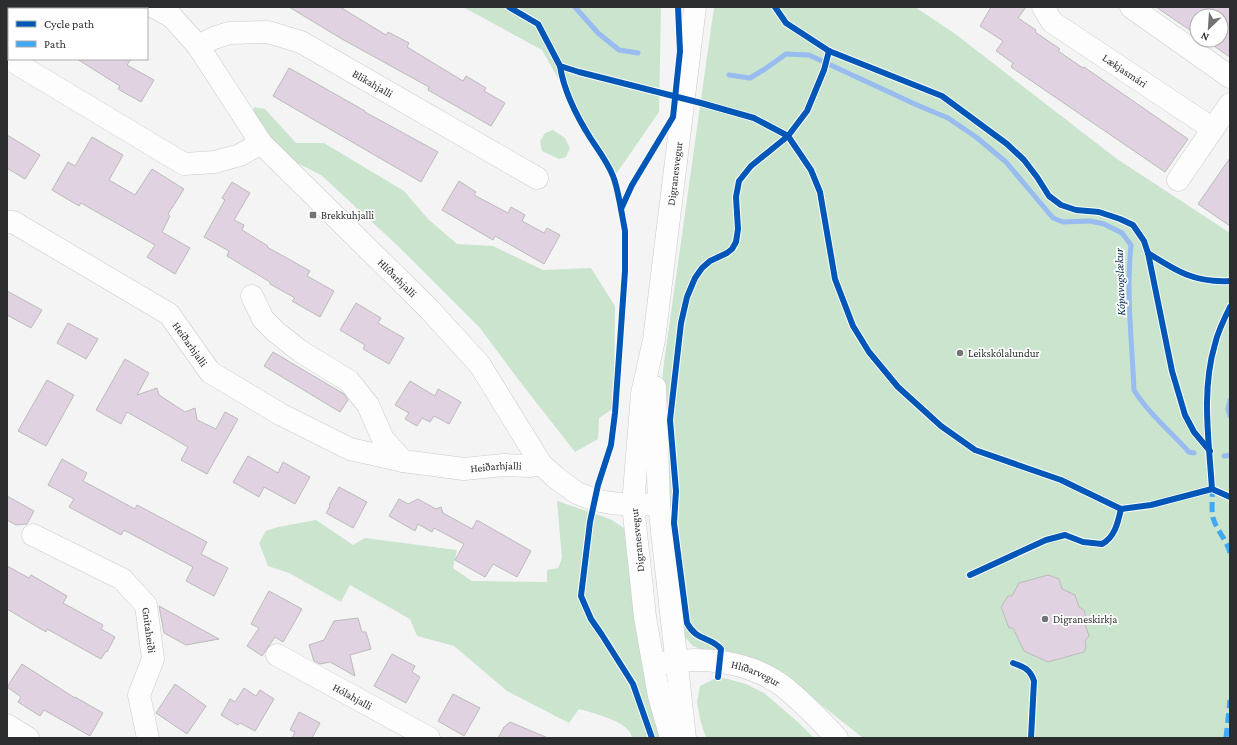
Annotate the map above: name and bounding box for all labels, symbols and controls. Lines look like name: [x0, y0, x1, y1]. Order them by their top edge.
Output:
legend: [8, 8, 148, 60]
north arrow: [1189, 8, 1229, 48]
text: Cycle path: [44, 17, 95, 31]
text: N: [1198, 30, 1211, 44]
text: Path: [44, 37, 66, 51]
street label: Lækjasmári: [1100, 51, 1150, 90]
street label: Blikahjalli: [350, 67, 395, 100]
street label: Digranesvegur: [665, 141, 684, 206]
place label: Brekkuhjalli: [321, 209, 374, 222]
marker: Brekkuhjalli: [308, 210, 318, 220]
water label: Kópavogslækur: [1112, 247, 1128, 316]
street label: Hlíðarhjalli: [376, 256, 419, 300]
street label: Heiðarhjalli: [170, 320, 210, 369]
place label: Leikskólalundur: [968, 347, 1040, 359]
marker: Leikskólalundur: [955, 348, 965, 358]
street label: Heiðarhjalli: [470, 459, 522, 474]
street label: Digranesvegur: [628, 507, 647, 573]
street label: Gnitaheiði: [140, 606, 158, 654]
place label: Digraneskirkja: [1053, 613, 1117, 626]
marker: Digraneskirkja: [1040, 614, 1050, 624]
street label: Hlíðarvegur: [730, 658, 783, 689]
street label: Hólahjalli: [331, 681, 374, 712]

